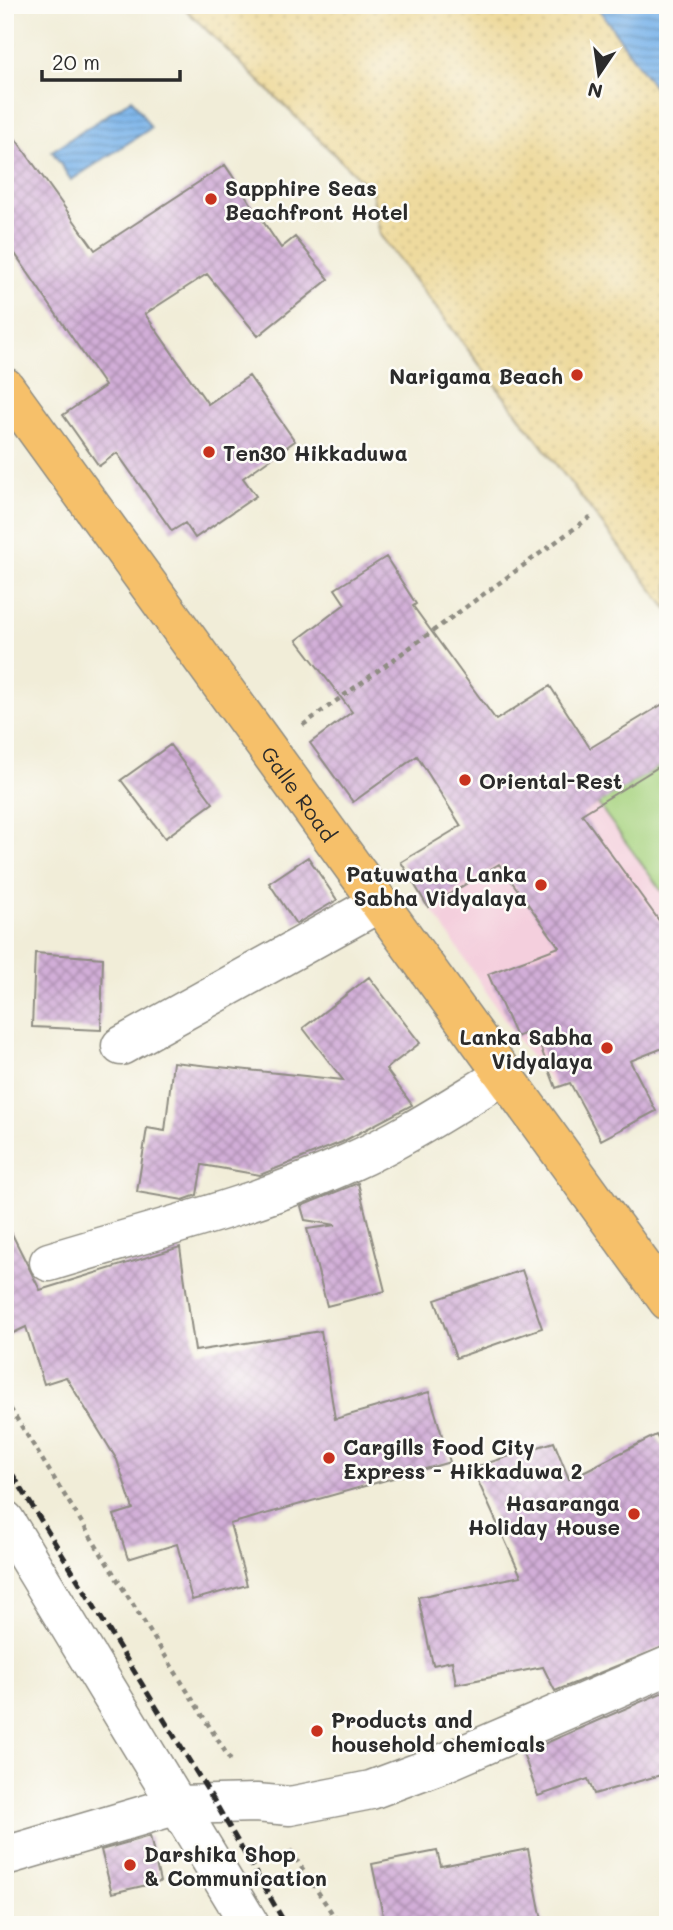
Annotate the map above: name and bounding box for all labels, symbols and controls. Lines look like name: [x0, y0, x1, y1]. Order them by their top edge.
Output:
scale bar: [42, 38, 180, 82]
north arrow: [564, 38, 634, 108]
text: 20 m: [52, 48, 100, 75]
text: N: [585, 77, 605, 105]
place label: Sapphire Seas Beachfront Hotel: [225, 174, 408, 225]
marker: Sapphire Seas Beachfront Hotel: [203, 191, 219, 207]
place label: Narigama Beach: [389, 362, 563, 389]
marker: Narigama Beach: [569, 367, 585, 383]
place label: Ten30 Hikkaduwa: [223, 439, 408, 466]
marker: Ten30 Hikkaduwa: [201, 444, 217, 460]
street label: Galle Road: [256, 740, 343, 846]
place label: Oriental-Rest: [479, 767, 622, 794]
marker: Oriental-Rest: [457, 772, 473, 788]
place label: Patuwatha Lanka Sabha Vidyalaya: [346, 860, 527, 912]
marker: Patuwatha Lanka Sabha Vidyalaya: [533, 877, 549, 893]
place label: Lanka Sabha Vidyalaya: [460, 1023, 593, 1075]
marker: Lanka Sabha Vidyalaya: [599, 1040, 615, 1056]
place label: Cargills Food City Express - Hikkaduwa 2: [343, 1433, 583, 1484]
marker: Cargills Food City Express - Hikkaduwa 2: [321, 1450, 337, 1466]
place label: Hasaranga Holiday House: [468, 1489, 620, 1541]
marker: Hasaranga Holiday House: [626, 1506, 642, 1522]
place label: Products and household chemicals: [331, 1706, 545, 1757]
marker: Products and household chemicals: [309, 1723, 325, 1739]
place label: Darshika Shop & Communication: [144, 1840, 327, 1891]
marker: Darshika Shop & Communication: [122, 1857, 138, 1873]

